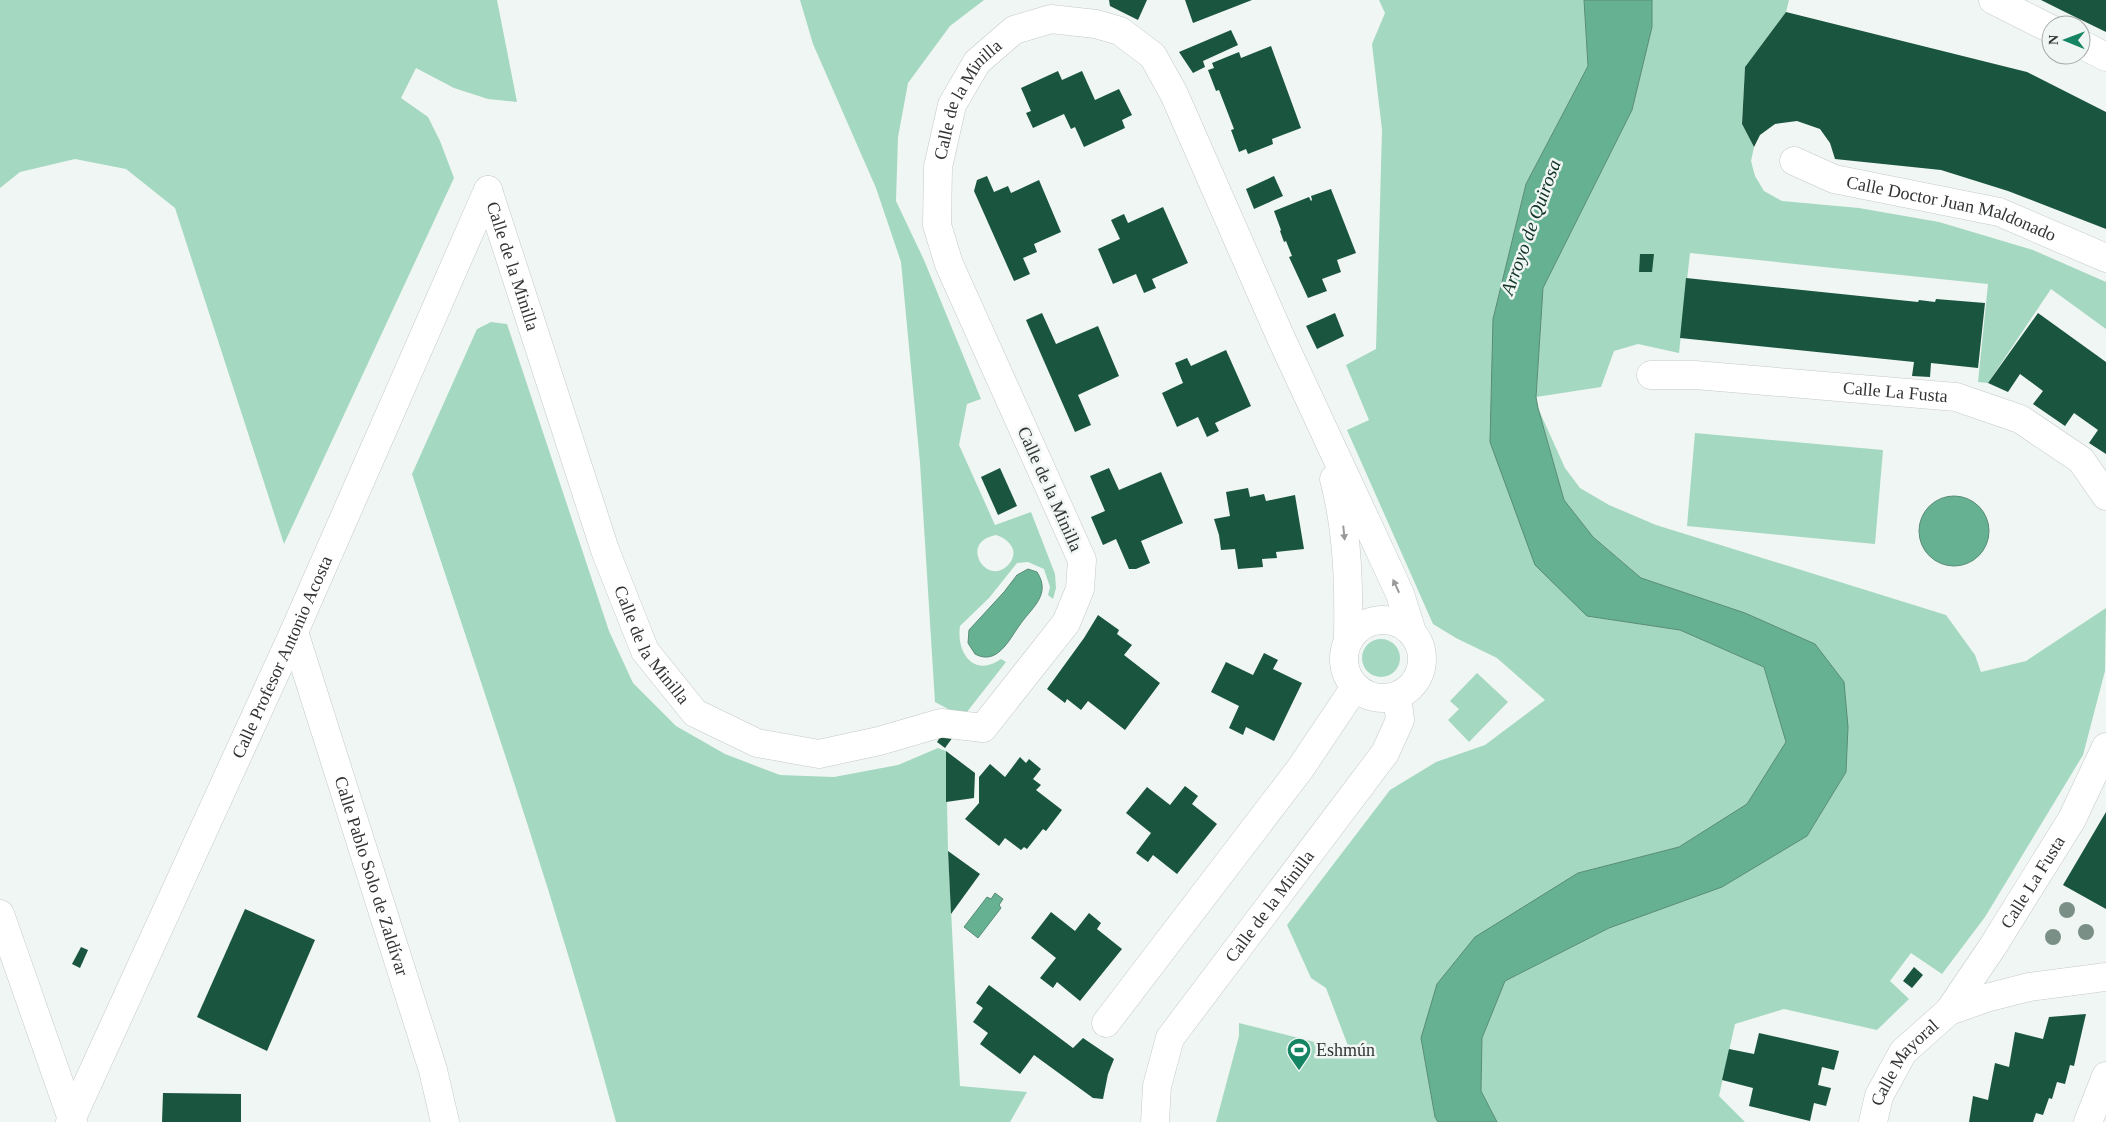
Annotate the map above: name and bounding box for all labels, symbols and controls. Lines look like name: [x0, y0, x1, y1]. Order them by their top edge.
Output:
north arrow: [2041, 15, 2091, 65]
street label: Calle de la Minilla: [930, 35, 1006, 162]
text: N: [2046, 35, 2061, 45]
water label: Arroyo de Quirosa: [1496, 157, 1565, 299]
street label: Calle Doctor Juan Maldonado: [1845, 172, 2059, 245]
street label: Calle de la Minilla: [482, 199, 543, 333]
street label: Calle La Fusta: [1842, 378, 1948, 406]
street label: Calle de la Minilla: [1014, 424, 1086, 554]
one-way arrow: [1340, 525, 1348, 541]
street label: Calle Profesor Antonio Acosta: [228, 553, 336, 761]
one-way arrow: [1392, 579, 1400, 593]
street label: Calle de la Minilla: [610, 583, 694, 708]
street label: Calle Pablo Solo de Zaldívar: [330, 774, 412, 978]
street label: Calle La Fusta: [1996, 832, 2069, 932]
street label: Calle de la Minilla: [1221, 846, 1318, 966]
street label: Calle Mayoral: [1867, 1015, 1942, 1107]
sports icon: Eshmún: [1286, 1037, 1312, 1071]
place label: Eshmún: [1316, 1040, 1375, 1060]

